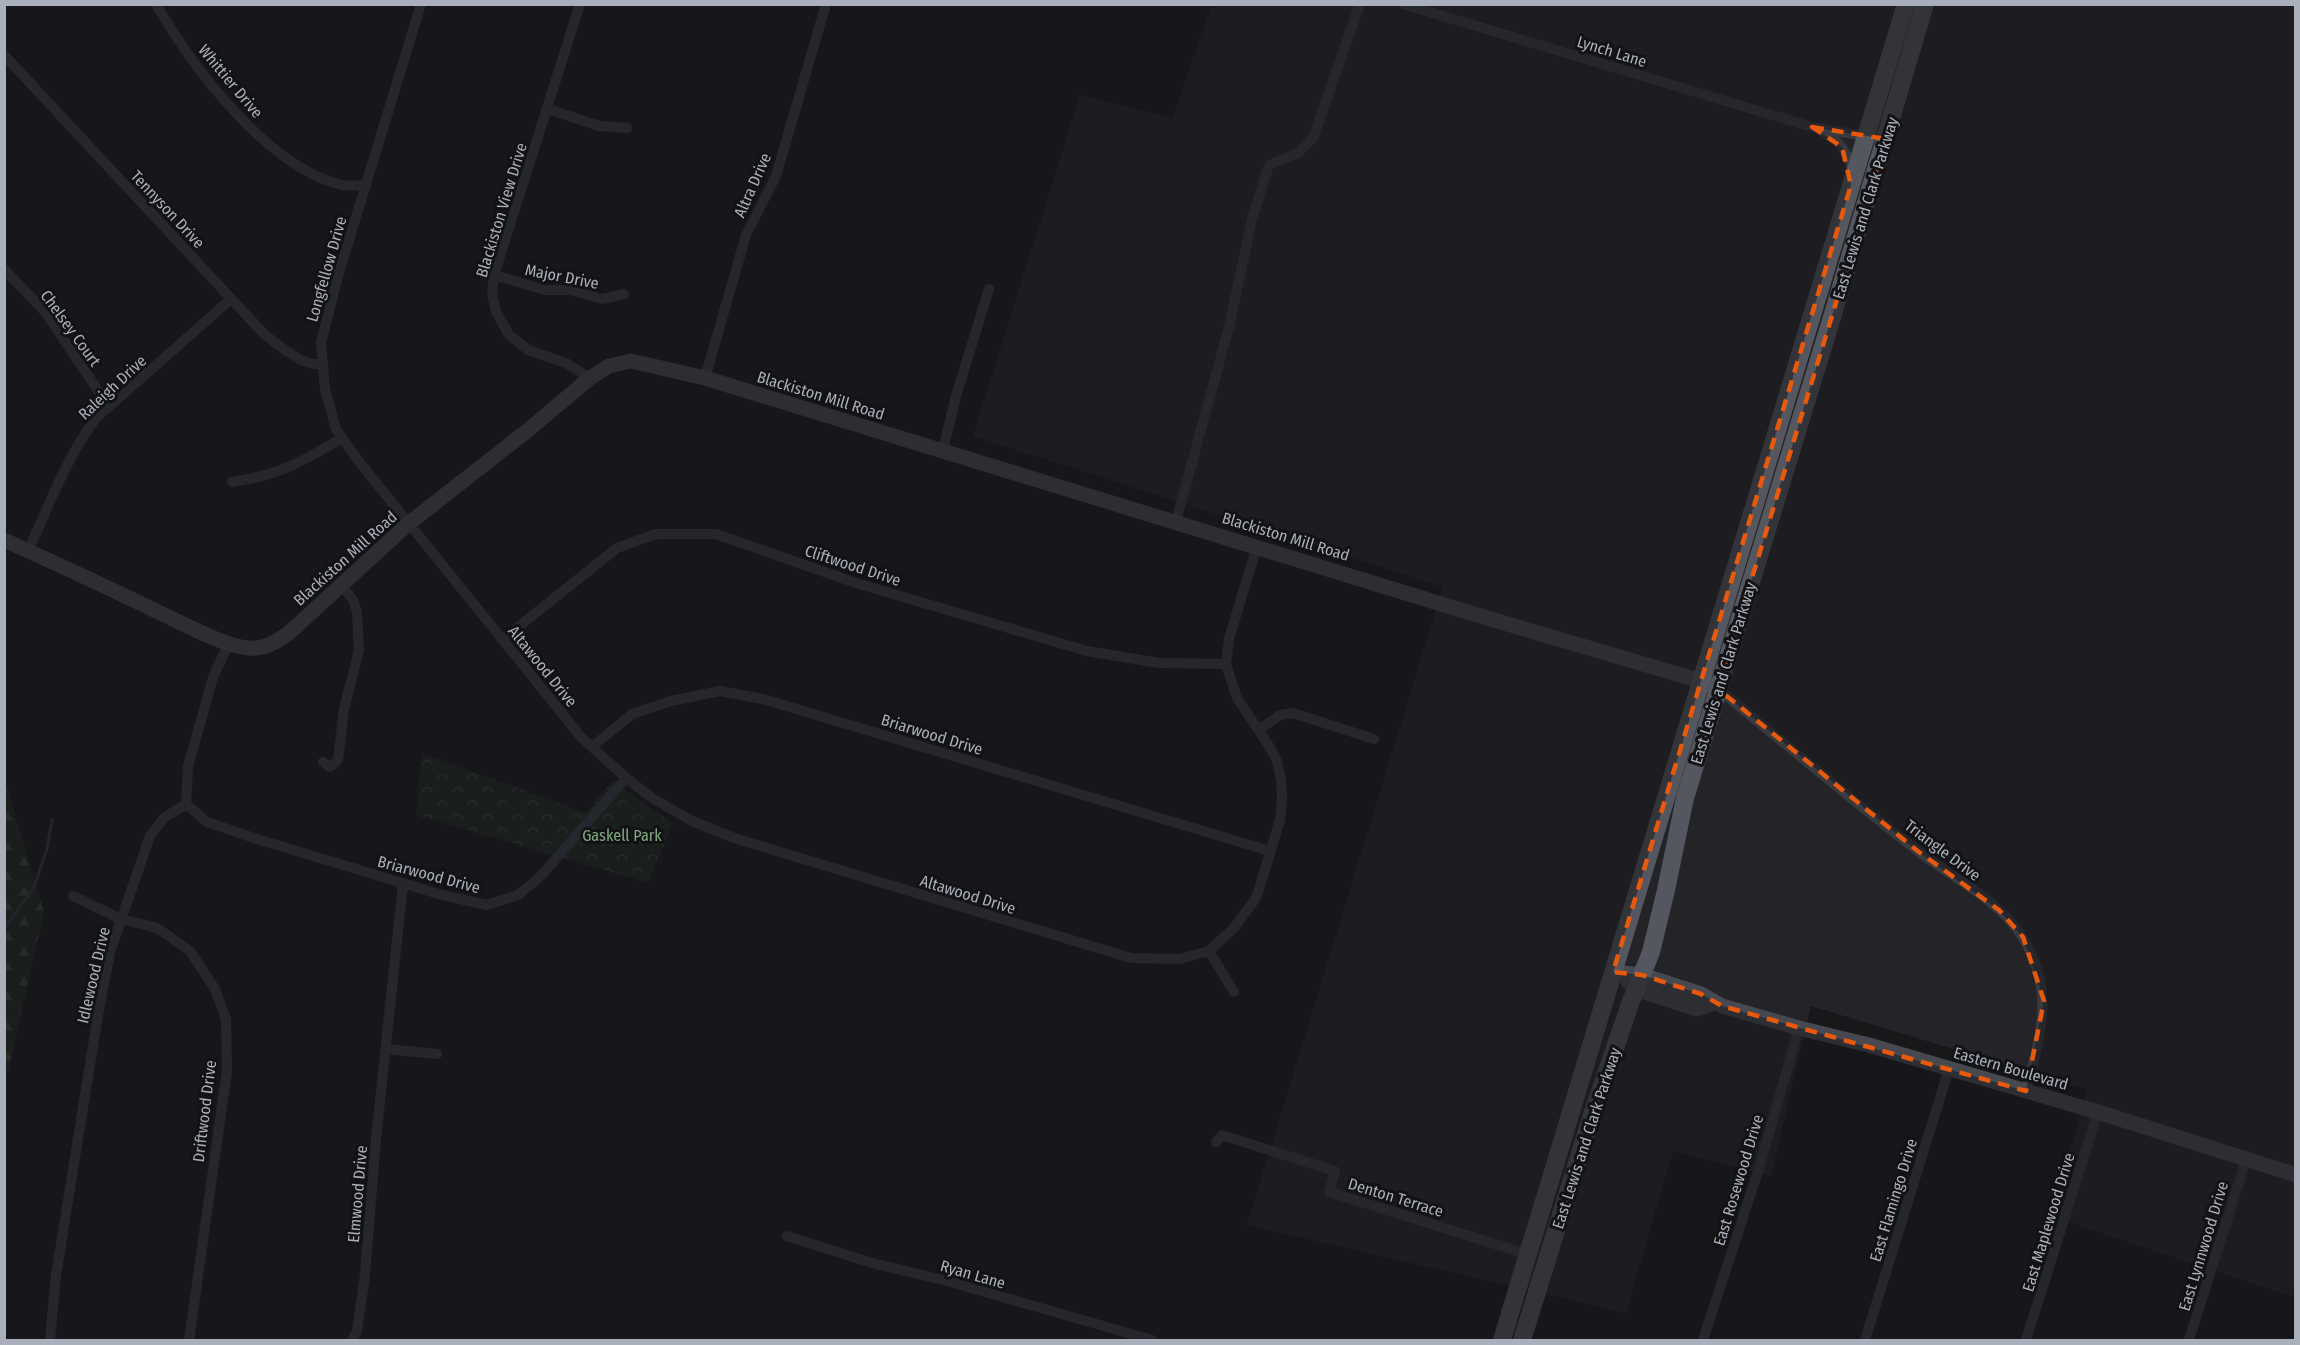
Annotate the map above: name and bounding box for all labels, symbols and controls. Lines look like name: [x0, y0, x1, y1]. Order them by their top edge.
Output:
street label: Lynch Lane: [1575, 32, 1649, 71]
street label: Whittier Drive: [194, 41, 267, 122]
street label: East Lewis and Clark Parkway: [1829, 114, 1903, 301]
street label: Blackiston View Drive: [472, 140, 531, 280]
street label: Altra Drive: [730, 150, 775, 220]
street label: Tennyson Drive: [127, 166, 209, 252]
street label: Longfellow Drive: [302, 214, 351, 324]
street label: Major Drive: [523, 260, 600, 293]
street label: Chelsey Court: [37, 287, 105, 371]
street label: Raleigh Drive: [74, 351, 150, 424]
street label: Blackiston Mill Road: [755, 367, 887, 424]
street label: Blackiston Mill Road: [290, 507, 401, 610]
street label: Blackiston Mill Road: [1220, 508, 1352, 565]
street label: Cliftwood Drive: [802, 541, 903, 590]
street label: East Lewis and Clark Parkway: [1687, 579, 1761, 766]
street label: Altawood Drive: [504, 622, 581, 711]
street label: Briarwood Drive: [879, 710, 985, 759]
street label: Triangle Drive: [1901, 816, 1984, 885]
park label: Gaskell Park: [582, 826, 662, 845]
street label: Briarwood Drive: [376, 852, 482, 897]
street label: Altawood Drive: [918, 871, 1018, 918]
street label: Idlewood Drive: [73, 925, 114, 1025]
street label: Eastern Boulevard: [1951, 1043, 2070, 1094]
street label: East Lewis and Clark Parkway: [1548, 1044, 1625, 1231]
street label: Driftwood Drive: [189, 1059, 220, 1163]
street label: East Rosewood Drive: [1710, 1112, 1767, 1248]
street label: East Flamingo Drive: [1866, 1136, 1921, 1264]
street label: Elmwood Drive: [344, 1145, 371, 1243]
street label: East Maplewood Drive: [2018, 1150, 2079, 1294]
street label: Denton Terrace: [1346, 1174, 1446, 1221]
street label: East Lynnwood Drive: [2175, 1179, 2232, 1313]
street label: Ryan Lane: [938, 1256, 1008, 1293]

